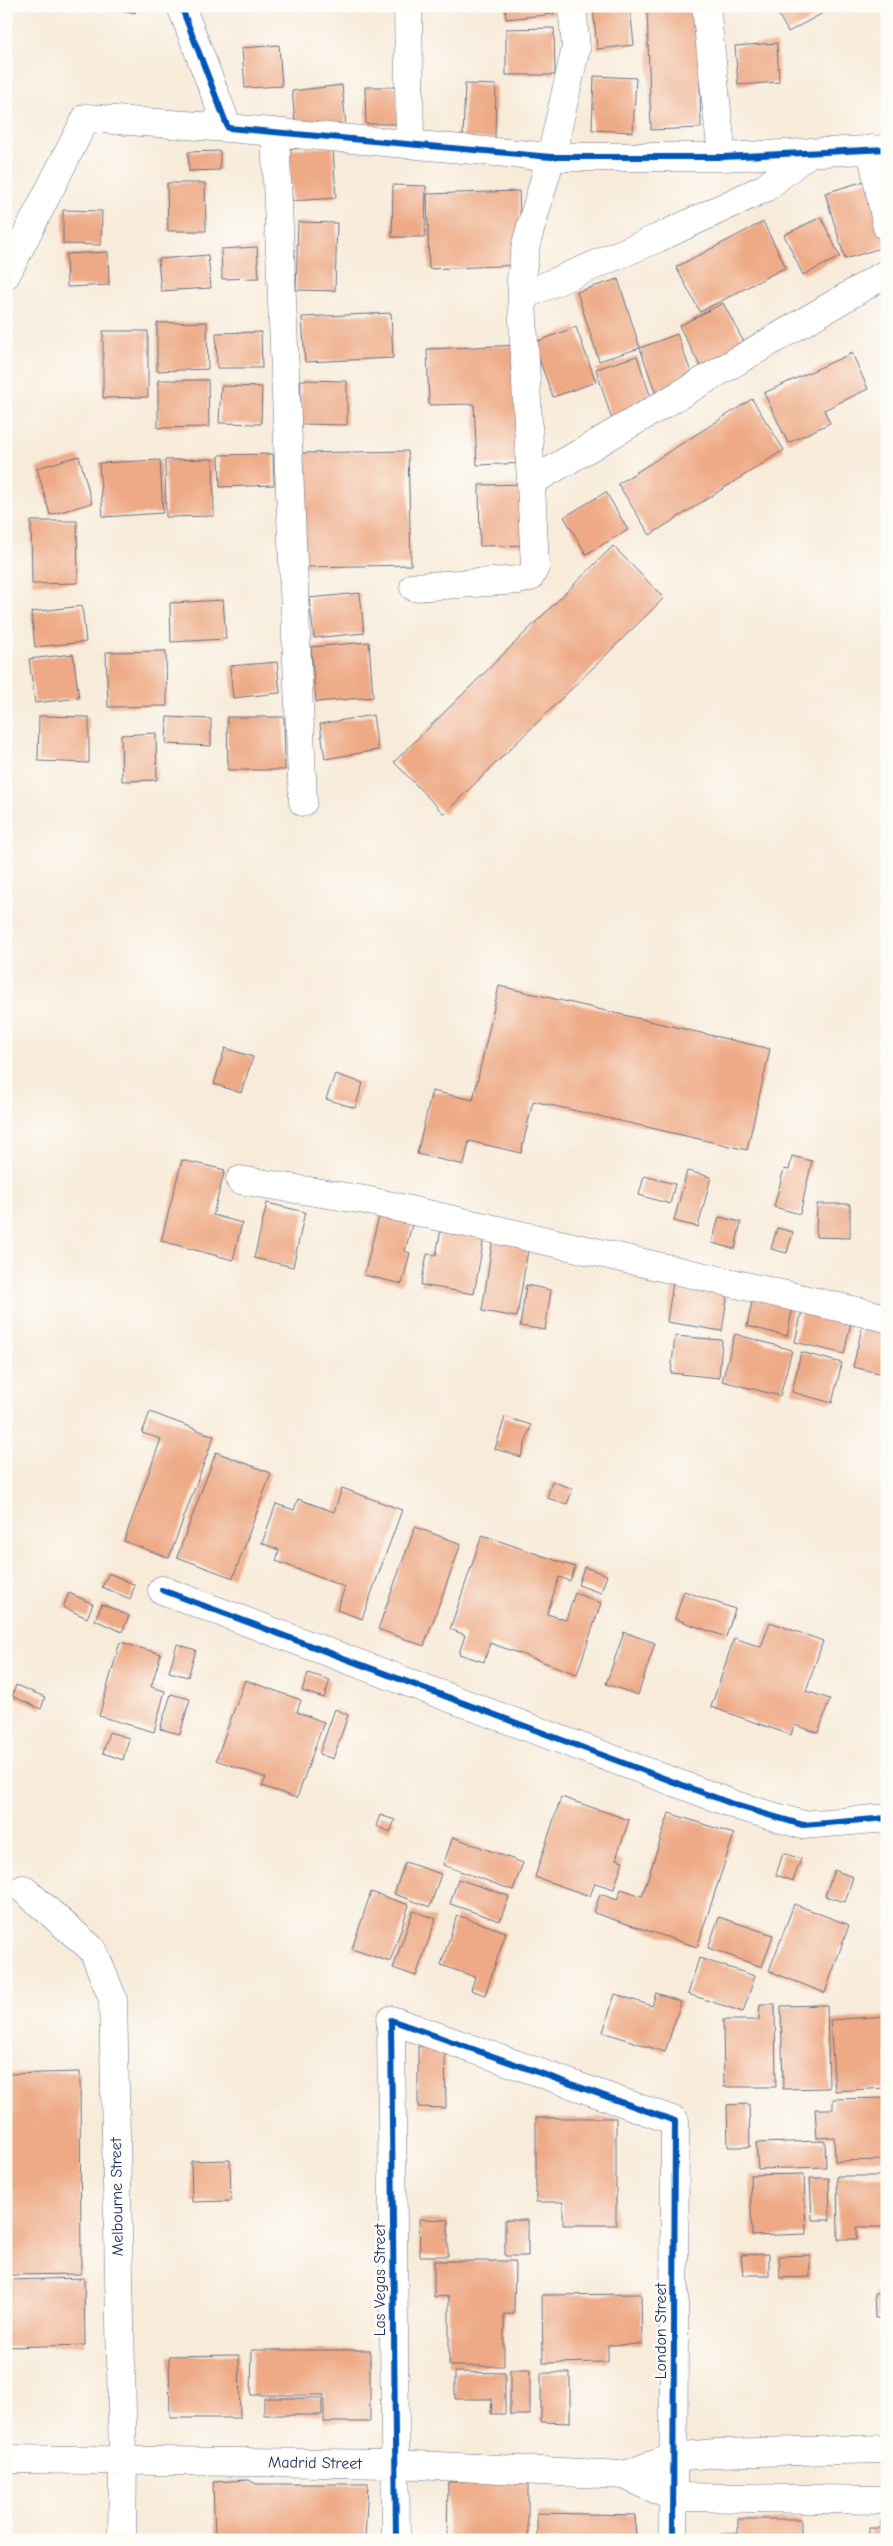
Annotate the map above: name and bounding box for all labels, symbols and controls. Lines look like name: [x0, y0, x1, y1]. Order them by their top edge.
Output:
street label: Melbourne Street: [107, 2137, 127, 2257]
street label: Las Vegas Street: [371, 2223, 389, 2336]
street label: London Street: [652, 2282, 670, 2379]
street label: Madrid Street: [268, 2453, 363, 2473]

